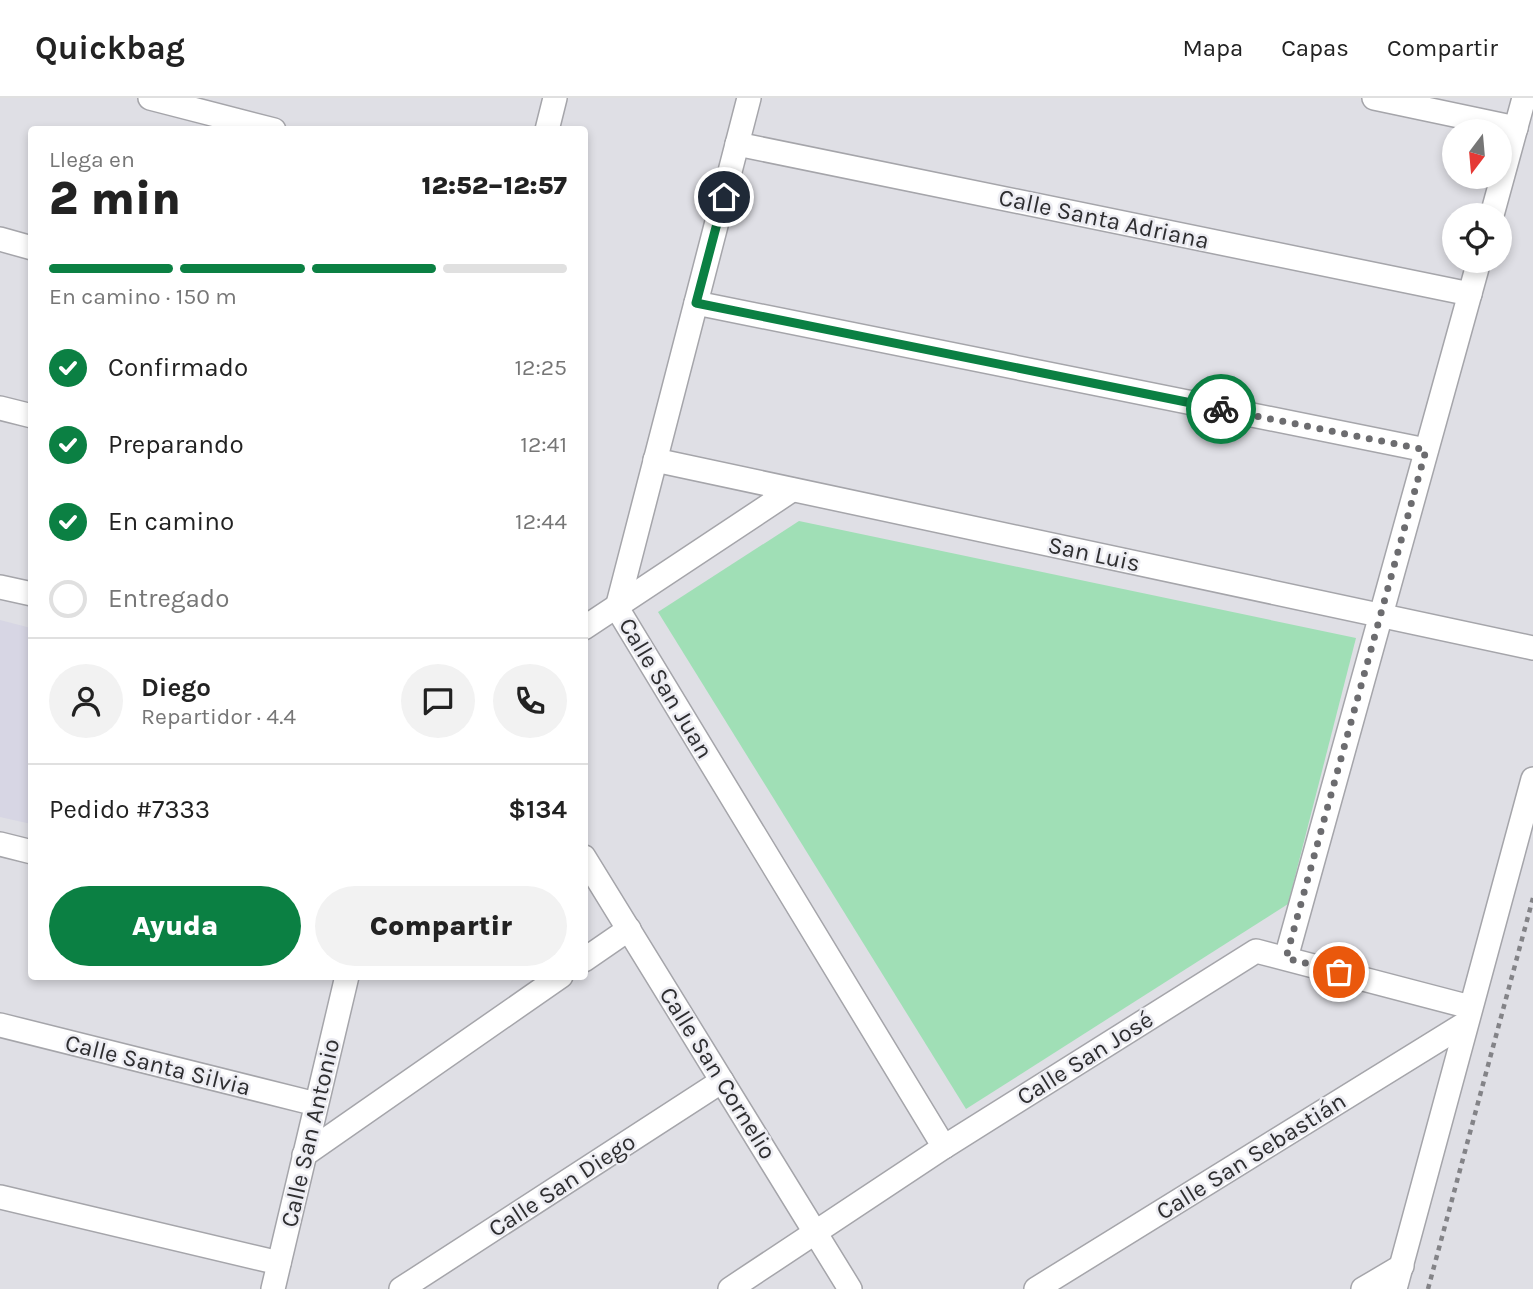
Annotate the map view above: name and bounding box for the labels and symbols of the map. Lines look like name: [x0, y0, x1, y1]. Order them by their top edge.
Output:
north arrow: [1442, 119, 1512, 189]
pin: [694, 167, 754, 227]
street label: Calle Santa Adriana: [996, 183, 1212, 255]
courier: [1186, 374, 1256, 444]
street label: San Luis: [1045, 531, 1143, 577]
street label: Calle San Juan: [613, 613, 719, 763]
pin: [1309, 942, 1369, 1002]
street label: Calle San Cornelio: [654, 982, 782, 1164]
street label: Calle San José: [1012, 1005, 1158, 1111]
street label: Calle Santa Silvia: [62, 1028, 254, 1102]
street label: Calle San Antonio: [275, 1036, 345, 1230]
street label: Calle San Sebastián: [1151, 1086, 1351, 1226]
street label: Calle San Diego: [483, 1127, 641, 1243]

